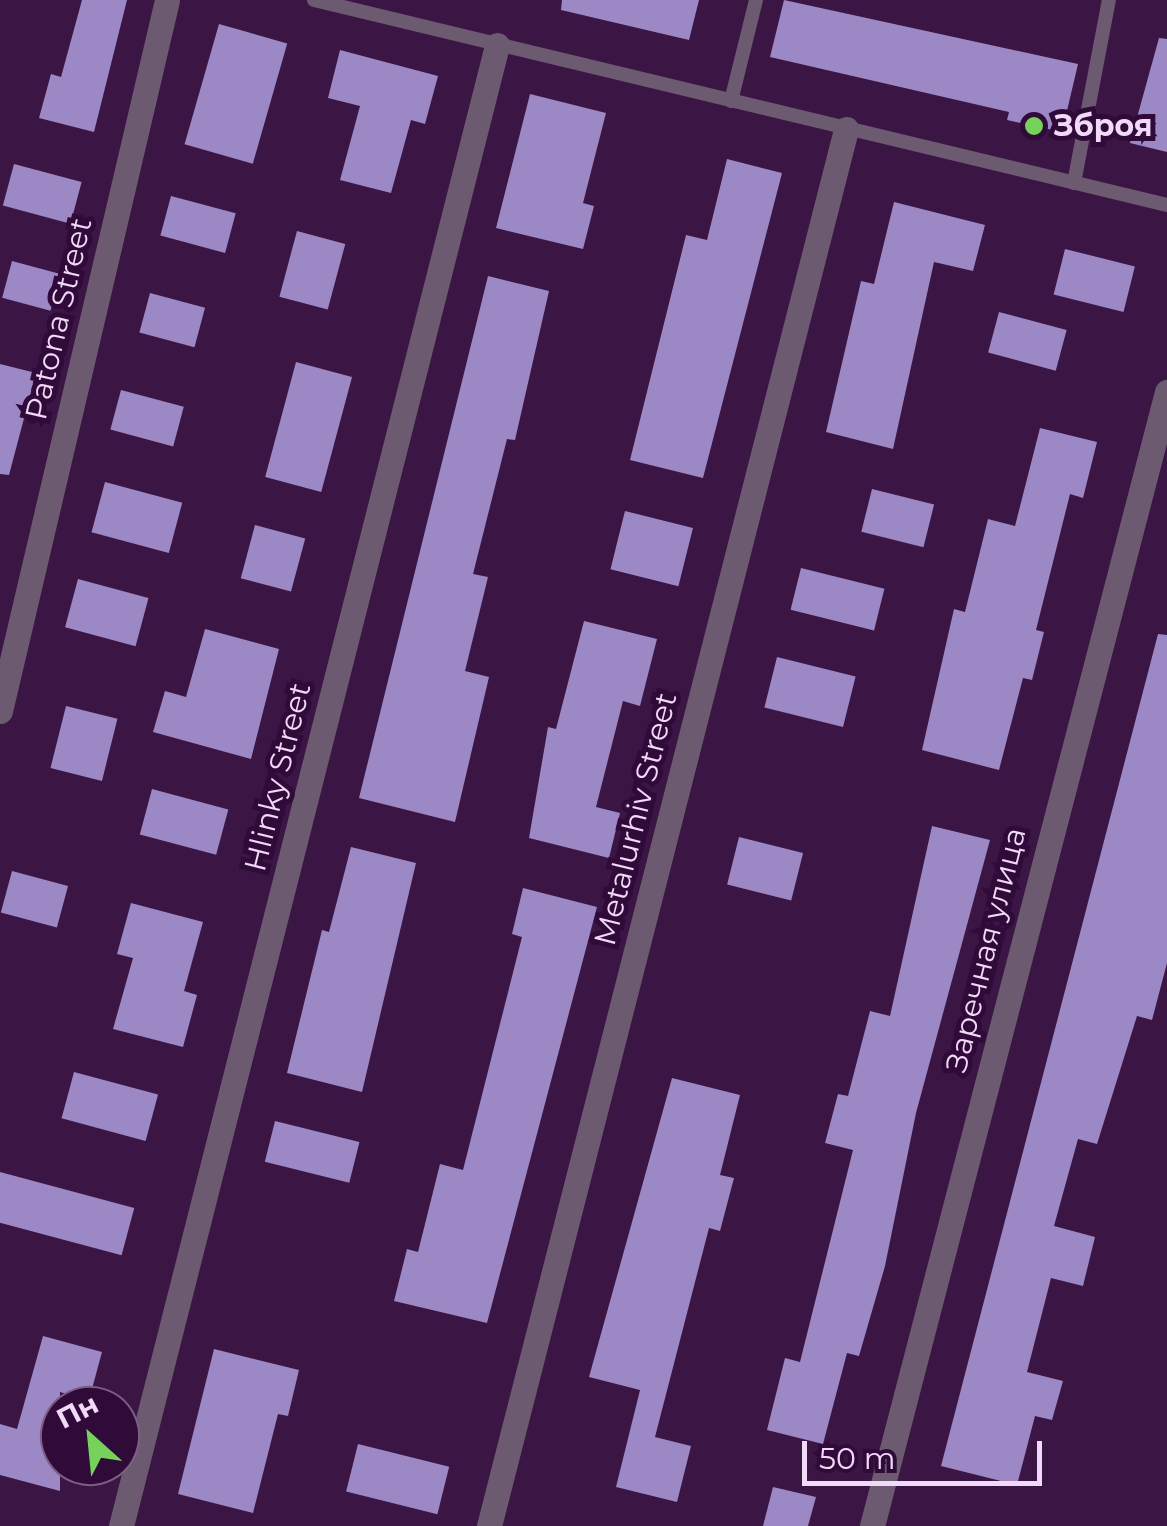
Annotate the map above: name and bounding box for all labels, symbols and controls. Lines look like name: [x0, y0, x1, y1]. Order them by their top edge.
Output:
place label: Зброя: [1054, 108, 1153, 144]
marker: Зброя: [1023, 115, 1045, 137]
street label: Patona Street: [18, 215, 100, 423]
street label: Hlinky Street: [237, 679, 319, 875]
street label: Metalurhiv Street: [587, 689, 685, 949]
street label: Заречная улица: [938, 824, 1034, 1076]
north arrow: [40, 1386, 140, 1486]
text: Пн: [51, 1386, 104, 1436]
scale bar: [807, 1421, 1047, 1483]
text: 50 m: [819, 1440, 896, 1477]

